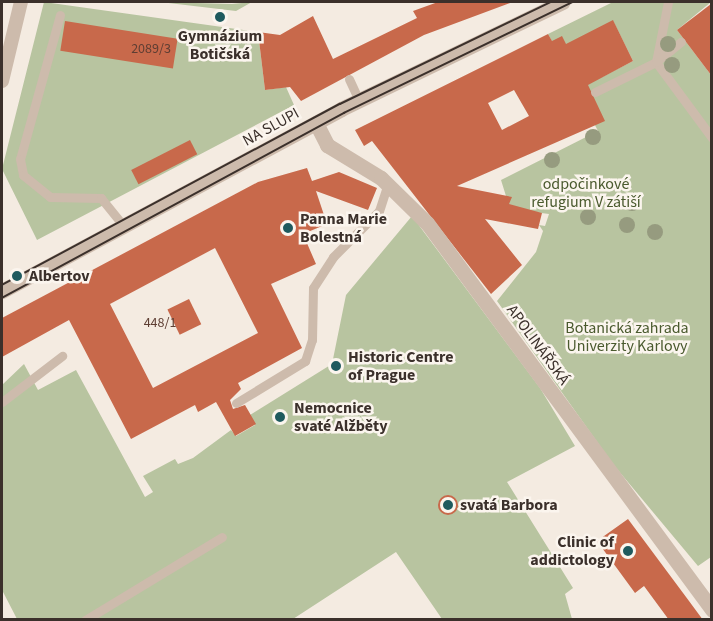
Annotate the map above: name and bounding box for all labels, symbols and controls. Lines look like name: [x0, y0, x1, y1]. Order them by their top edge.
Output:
marker: Gymnázium Botičská: [213, 10, 227, 24]
place label: Gymnázium Botičská: [178, 26, 262, 64]
house number: 2089/3: [131, 41, 171, 57]
street label: NA SLUPI: [239, 104, 303, 150]
park label: odpočinkové refugium V zátiší: [531, 174, 641, 212]
place label: Panna Marie Bolestná: [300, 209, 387, 247]
marker: Panna Marie Bolestná: [281, 221, 295, 235]
place label: Albertov: [29, 266, 90, 286]
marker: Albertov: [10, 269, 24, 283]
street label: APOLINÁŘSKÁ: [502, 301, 574, 389]
house number: 448/1: [144, 315, 176, 331]
park label: Botanická zahrada Univerzity Karlovy: [565, 318, 689, 356]
place label: Historic Centre of Prague: [348, 347, 454, 385]
marker: Historic Centre of Prague: [329, 359, 343, 373]
place label: Nemocnice svaté Alžběty: [294, 398, 387, 436]
marker: Nemocnice svaté Alžběty: [271, 408, 289, 426]
place label: svatá Barbora: [460, 495, 558, 515]
marker: svatá Barbora: [441, 498, 455, 512]
place label: Clinic of addictology: [530, 532, 614, 570]
marker: Clinic of addictology: [619, 542, 637, 560]

